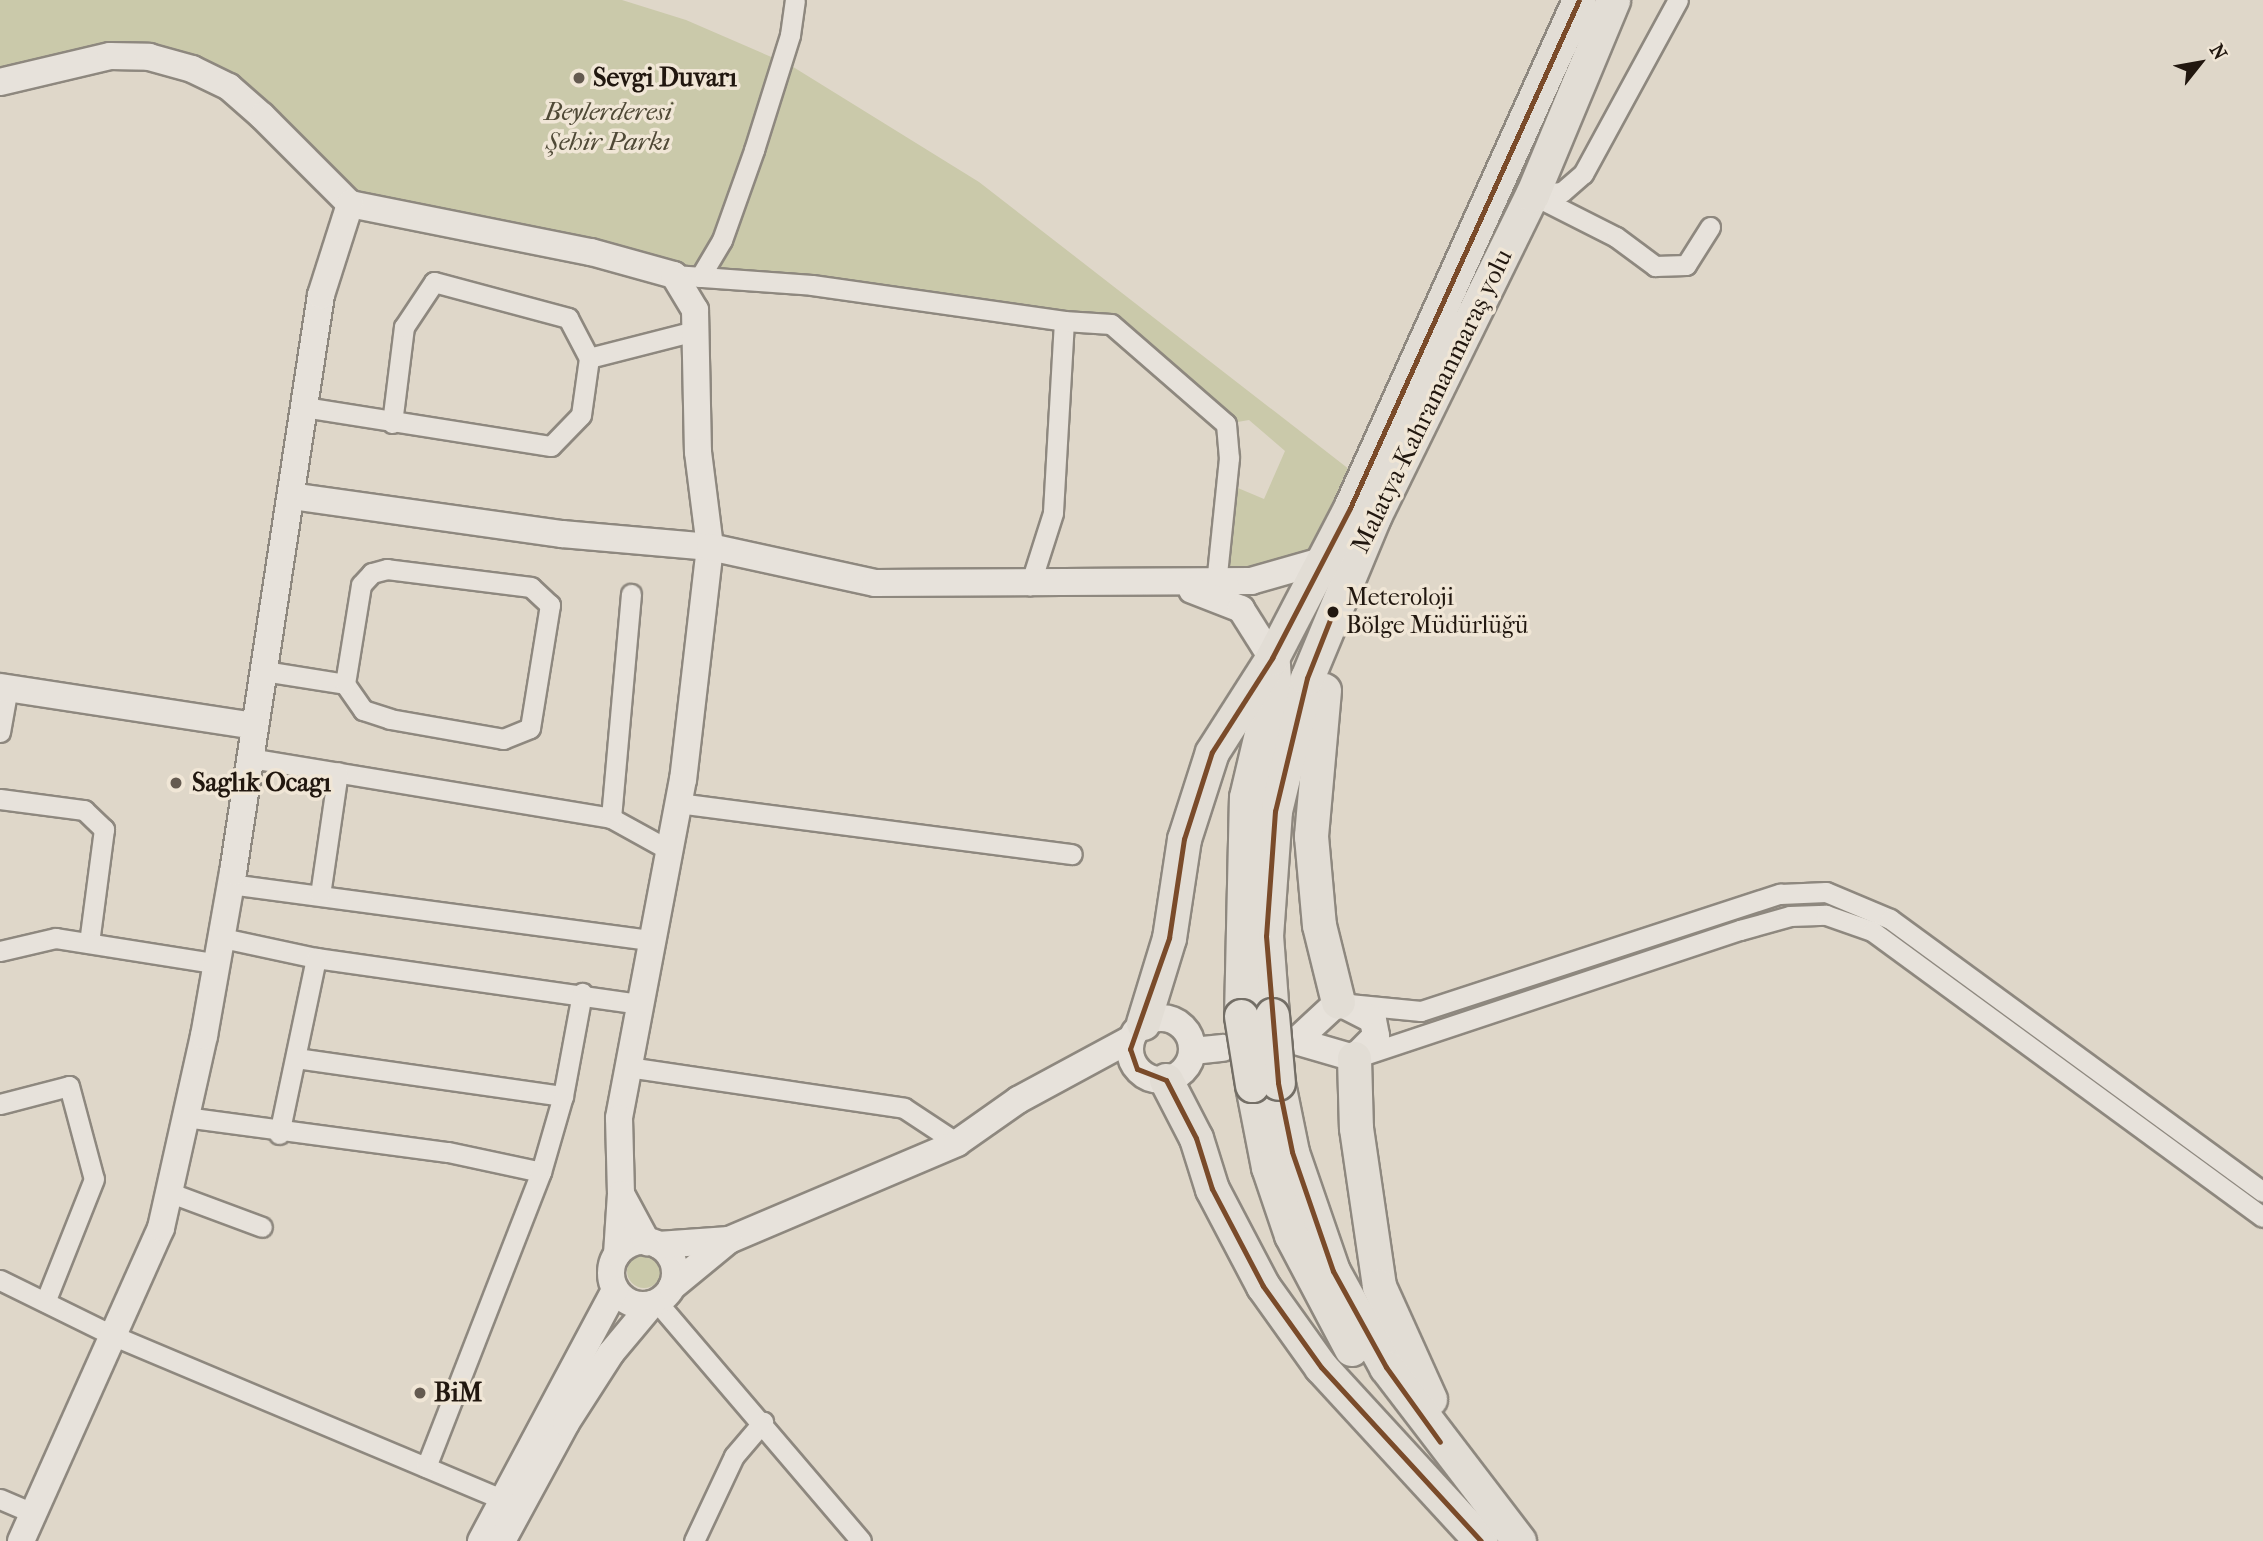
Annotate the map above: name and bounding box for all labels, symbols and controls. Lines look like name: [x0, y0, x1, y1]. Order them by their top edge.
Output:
north arrow: [2165, 28, 2235, 98]
text: N: [2205, 40, 2231, 64]
place label: Sevgi Duvarı: [593, 62, 737, 94]
marker: Sevgi Duvarı: [571, 70, 587, 86]
park label: Beylerderesi Şehir Parkı: [544, 96, 672, 158]
street label: Malatya-Kahramanmaraş yolu: [1345, 244, 1519, 558]
place label: Meteroloji Bölge Müdürlüğü: [1346, 584, 1528, 640]
marker: Meteroloji Bölge Müdürlüğü: [1326, 605, 1340, 619]
place label: Saglık Ocagı: [192, 767, 331, 799]
marker: Saglık Ocagı: [166, 773, 186, 793]
place label: BiM: [434, 1377, 482, 1409]
marker: BiM: [412, 1385, 428, 1401]

